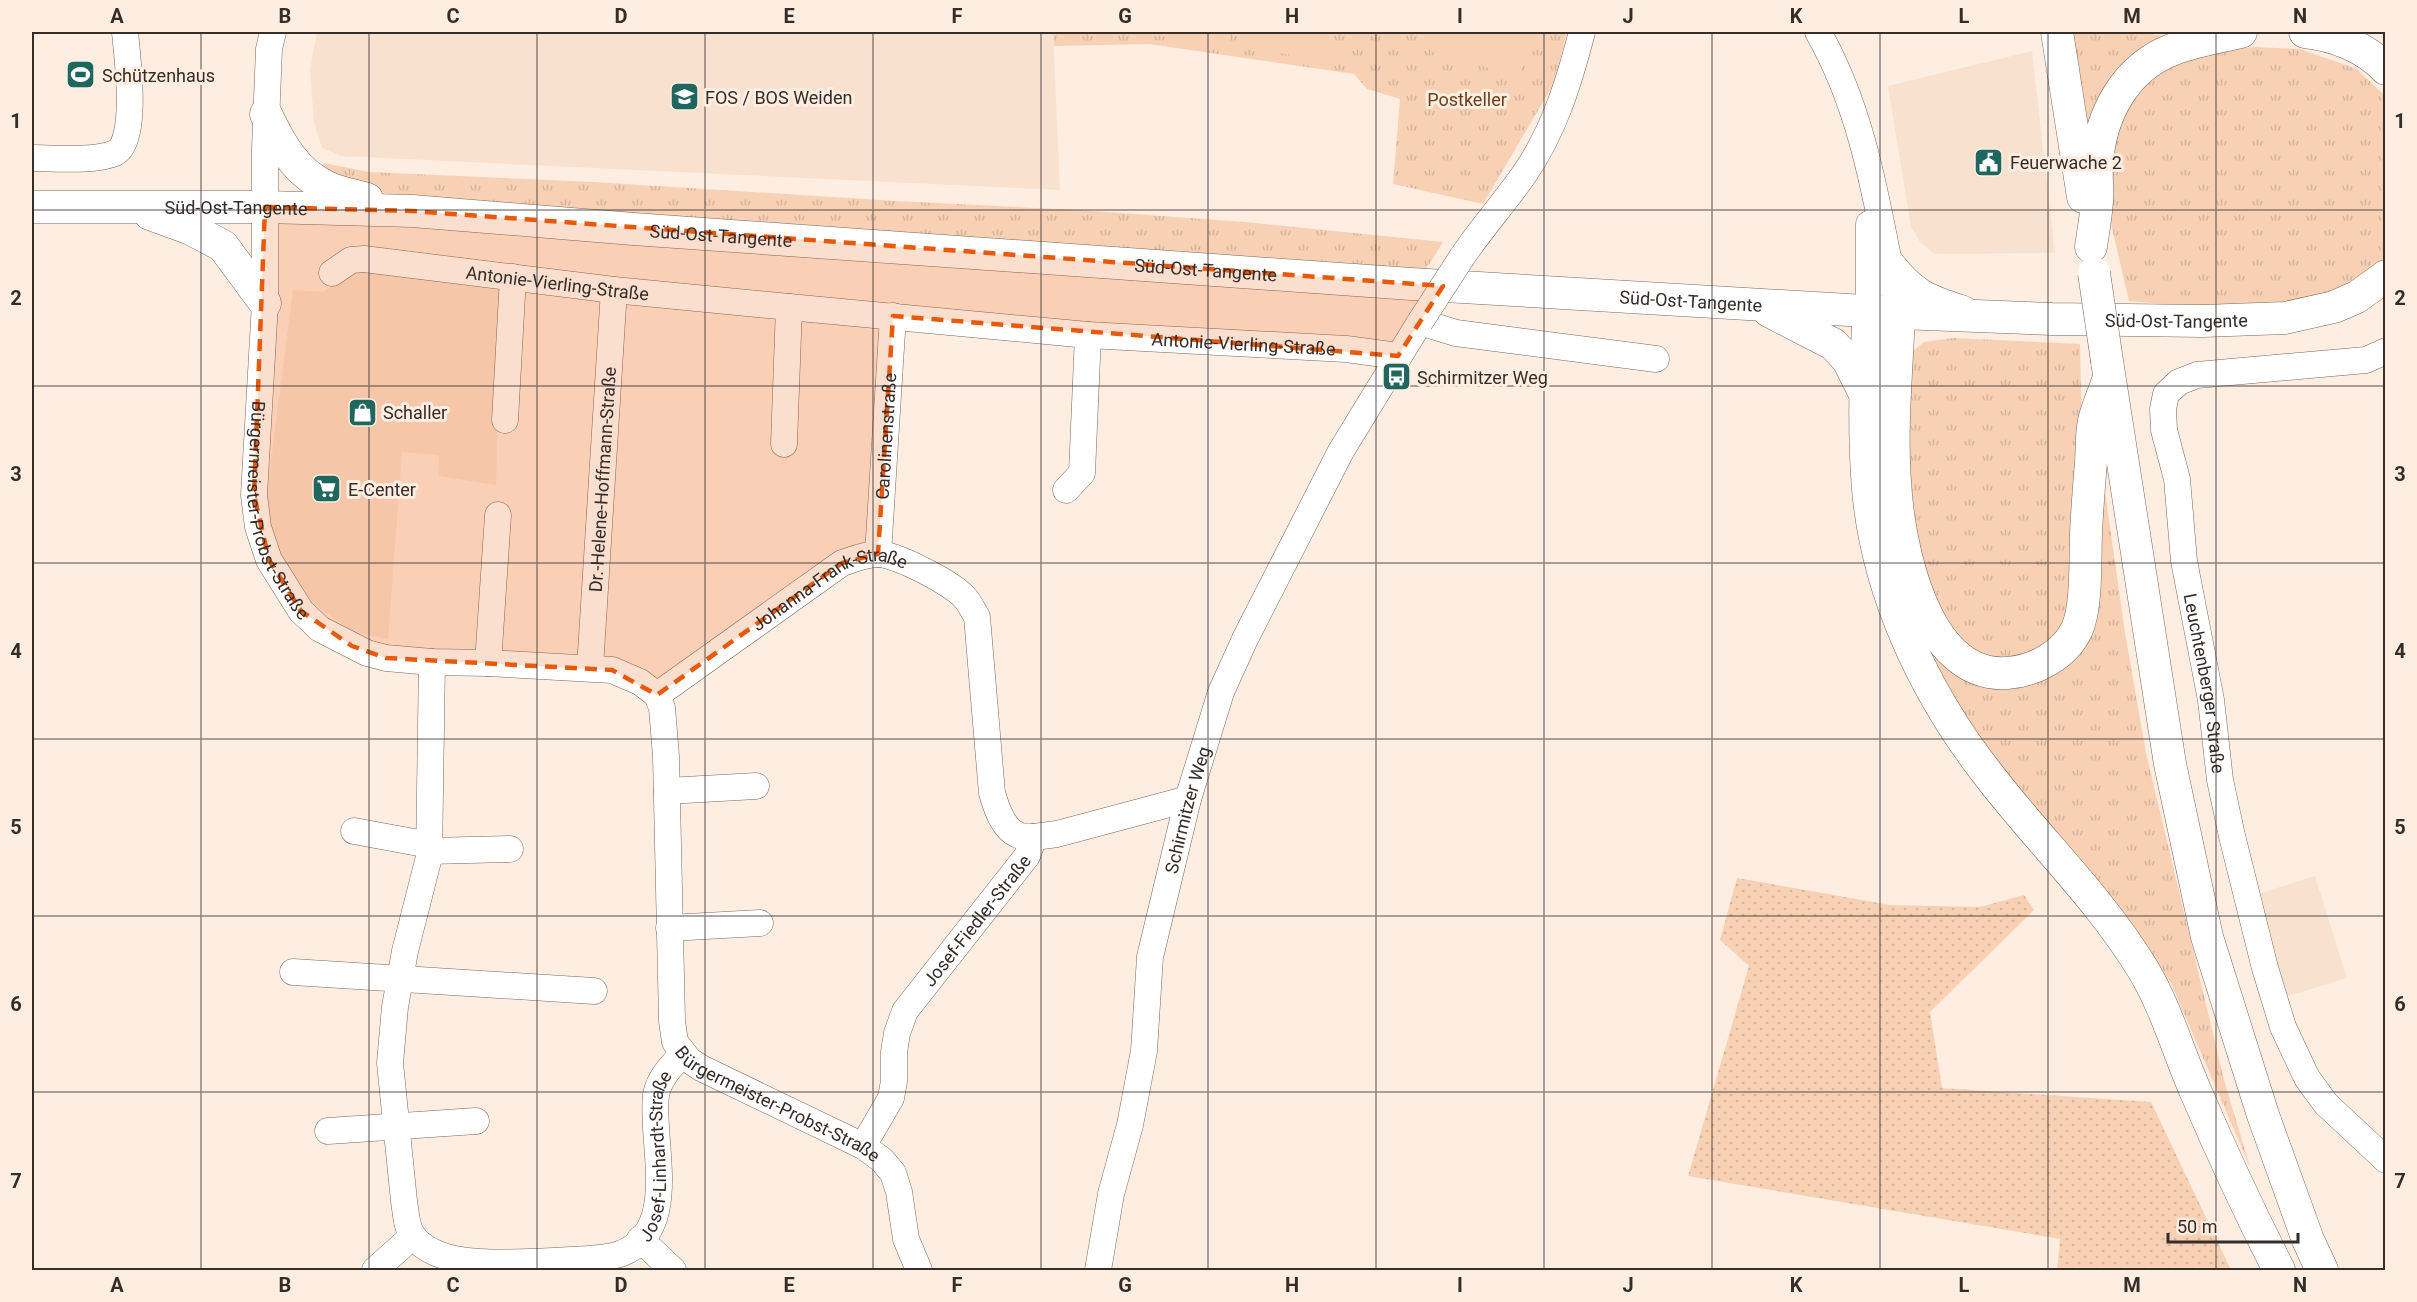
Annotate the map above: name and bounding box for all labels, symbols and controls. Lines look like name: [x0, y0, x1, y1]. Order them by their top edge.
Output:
text: A: [110, 4, 124, 28]
text: B: [279, 4, 291, 28]
text: C: [446, 4, 460, 28]
text: D: [615, 4, 628, 28]
text: E: [783, 4, 795, 28]
text: F: [952, 4, 963, 28]
text: G: [1118, 4, 1132, 28]
text: H: [1285, 4, 1299, 28]
text: I: [1457, 4, 1463, 28]
text: J: [1622, 4, 1634, 28]
text: K: [1790, 4, 1803, 28]
text: L: [1959, 4, 1970, 28]
text: M: [2123, 4, 2141, 28]
text: N: [2293, 4, 2307, 28]
sports icon: Schützenhaus: [65, 59, 97, 91]
place label: Schützenhaus: [102, 65, 215, 86]
school or university icon: FOS / BOS Weiden: [668, 81, 700, 113]
place label: FOS / BOS Weiden: [705, 87, 852, 108]
park label: Postkeller: [1427, 89, 1507, 110]
text: 1: [10, 109, 22, 133]
text: 1: [2394, 109, 2406, 133]
public building icon: Feuerwache 2: [1973, 146, 2005, 178]
place label: Feuerwache 2: [2010, 152, 2122, 173]
street label: Süd-Ost-Tangente: [165, 196, 308, 219]
street label: Süd-Ost-Tangente: [649, 220, 793, 251]
street label: Süd-Ost-Tangente: [1134, 254, 1278, 285]
street label: Antonie-Vierling-Straße: [465, 261, 650, 304]
text: 2: [10, 286, 22, 310]
street label: Süd-Ost-Tangente: [1619, 286, 1763, 315]
text: 2: [2394, 286, 2406, 310]
street label: Süd-Ost-Tangente: [2105, 309, 2248, 332]
street label: Antonie-Vierling-Straße: [1151, 328, 1336, 359]
bus stop icon: Schirmitzer Weg: [1380, 361, 1412, 393]
street label: Dr.-Helene-Hoffmann-Straße: [584, 366, 620, 593]
place label: Schirmitzer Weg: [1417, 367, 1548, 388]
street label: Carolinenstraße: [871, 372, 900, 500]
shop icon: Schaller: [346, 396, 378, 428]
street label: Bürgermeister-Probst-Straße: [243, 400, 313, 624]
place label: Schaller: [383, 402, 447, 423]
text: 3: [10, 462, 22, 486]
text: 3: [2394, 462, 2406, 486]
supermarket icon: E-Center: [311, 473, 343, 505]
place label: E-Center: [348, 479, 416, 500]
street label: Johanna-Frank-Straße: [748, 543, 911, 635]
street label: Leuchtenberger Straße: [2180, 591, 2230, 774]
text: 4: [10, 639, 22, 663]
text: 4: [2394, 639, 2406, 663]
street label: Schirmitzer Weg: [1160, 744, 1214, 875]
text: 5: [10, 815, 22, 839]
text: 5: [2394, 815, 2406, 839]
street label: Josef-Fiedler-Straße: [918, 850, 1035, 990]
text: 6: [10, 992, 22, 1016]
text: 6: [2394, 992, 2406, 1016]
street label: Bürgermeister-Probst-Straße: [671, 1041, 885, 1166]
street label: Josef-Linhardt-Straße: [634, 1066, 675, 1245]
text: 7: [10, 1169, 22, 1193]
text: 7: [2394, 1169, 2406, 1193]
scale bar: [2168, 1206, 2298, 1244]
text: 50 m: [2177, 1216, 2217, 1237]
text: A: [110, 1273, 124, 1297]
text: B: [279, 1273, 291, 1297]
text: C: [446, 1273, 460, 1297]
text: D: [615, 1273, 628, 1297]
text: E: [783, 1273, 795, 1297]
text: F: [952, 1273, 963, 1297]
text: G: [1118, 1273, 1132, 1297]
text: H: [1285, 1273, 1299, 1297]
text: I: [1457, 1273, 1463, 1297]
text: J: [1622, 1273, 1634, 1297]
text: K: [1790, 1273, 1803, 1297]
text: L: [1959, 1273, 1970, 1297]
text: M: [2123, 1273, 2141, 1297]
text: N: [2293, 1273, 2307, 1297]

